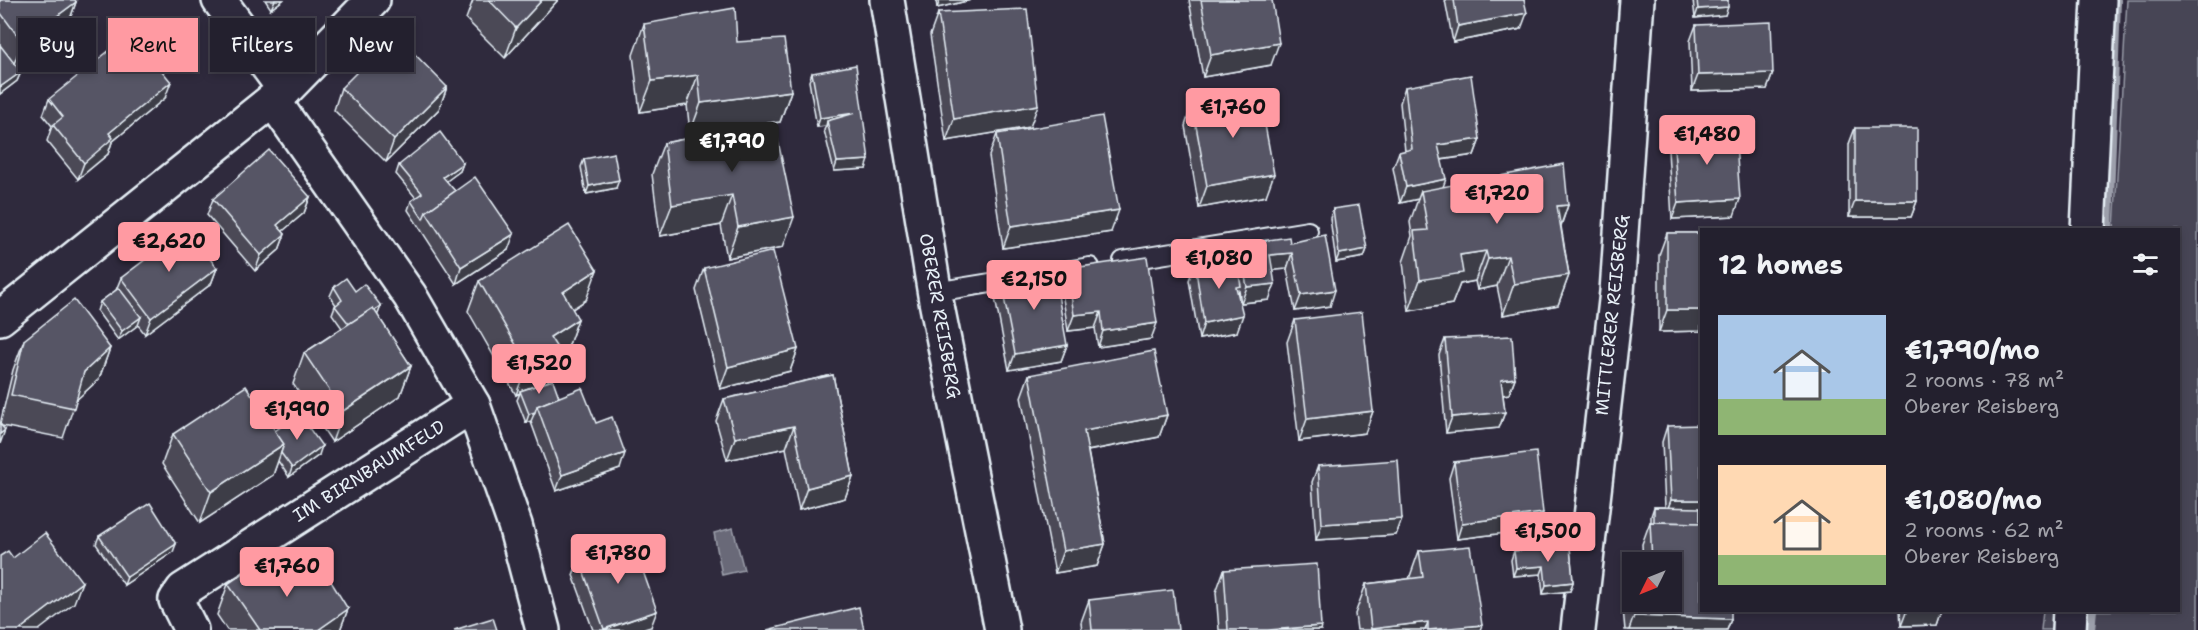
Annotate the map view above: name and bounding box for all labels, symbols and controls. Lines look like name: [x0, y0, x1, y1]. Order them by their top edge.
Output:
chip: Buy: [18, 18, 96, 72]
chip: Rent: [108, 18, 198, 72]
chip: Filters: [210, 18, 315, 72]
chip: New: [327, 18, 414, 72]
pin: €1,760: [1184, 88, 1282, 139]
text: €1,760: [1200, 94, 1266, 120]
pin: €1,480: [1658, 115, 1756, 166]
text: €1,480: [1673, 121, 1741, 147]
pin: €1,790: [683, 122, 781, 173]
text: €1,790: [699, 128, 765, 154]
pin: €1,720: [1448, 174, 1546, 225]
text: €1,720: [1464, 180, 1530, 206]
street label: MITTLERER REISBERG: [1590, 213, 1635, 417]
pin: €2,620: [120, 222, 218, 273]
text: €2,620: [132, 228, 206, 254]
street label: OBERER REISBERG: [914, 231, 966, 401]
pin: €1,080: [1170, 239, 1268, 290]
text: €1,080: [1185, 245, 1253, 271]
text: 12 homes: [1718, 247, 1843, 282]
icon: filters: [2129, 248, 2162, 281]
pin: €2,150: [985, 260, 1083, 311]
text: €2,150: [1001, 266, 1067, 292]
text: €1,790/mo: [1904, 332, 2040, 367]
icon: home: [1766, 339, 1838, 411]
pin: €1,520: [490, 344, 588, 395]
text: €1,520: [506, 350, 572, 376]
text: 2 rooms · 78 m²: [1904, 367, 2064, 393]
pin: €1,990: [248, 390, 346, 441]
text: Oberer Reisberg: [1904, 393, 2059, 419]
text: €1,990: [264, 396, 330, 422]
street label: IM BIRNBAUMFELD: [289, 414, 450, 527]
text: €1,080/mo: [1904, 482, 2042, 517]
icon: home: [1766, 489, 1838, 561]
pin: €1,500: [1499, 512, 1597, 563]
text: 2 rooms · 62 m²: [1904, 517, 2064, 543]
text: €1,500: [1514, 518, 1582, 544]
pin: €1,780: [569, 534, 667, 585]
text: €1,780: [585, 540, 651, 566]
text: Oberer Reisberg: [1904, 543, 2059, 569]
pin: €1,760: [238, 547, 336, 598]
north arrow: [1622, 552, 1682, 612]
map controls: [1622, 552, 1682, 612]
text: €1,760: [254, 553, 320, 579]

